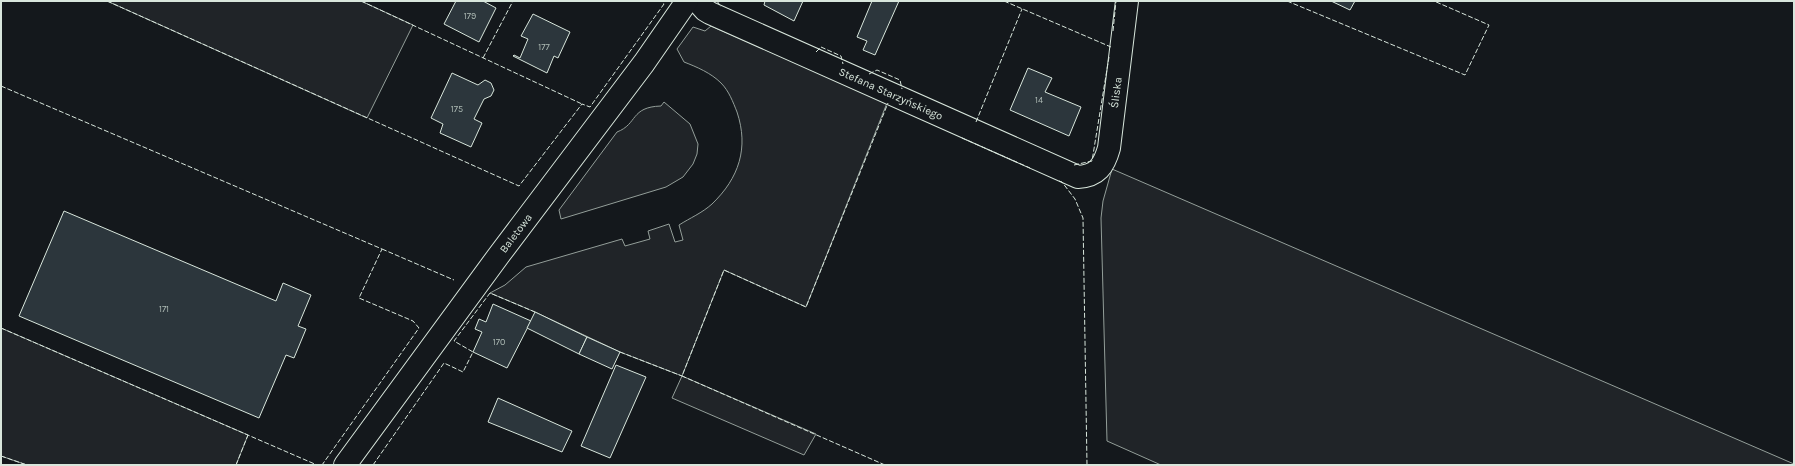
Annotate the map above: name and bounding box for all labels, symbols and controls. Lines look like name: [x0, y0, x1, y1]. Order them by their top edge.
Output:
house number: 179: [464, 11, 476, 21]
house number: 177: [538, 42, 550, 52]
street label: Stefana Starzyńskiego: [837, 65, 945, 123]
street label: Śliska: [1105, 76, 1124, 109]
house number: 14: [1035, 95, 1043, 105]
house number: 175: [451, 104, 463, 114]
street label: Baletowa: [497, 211, 535, 255]
house number: 171: [159, 304, 169, 314]
house number: 170: [493, 337, 505, 347]

